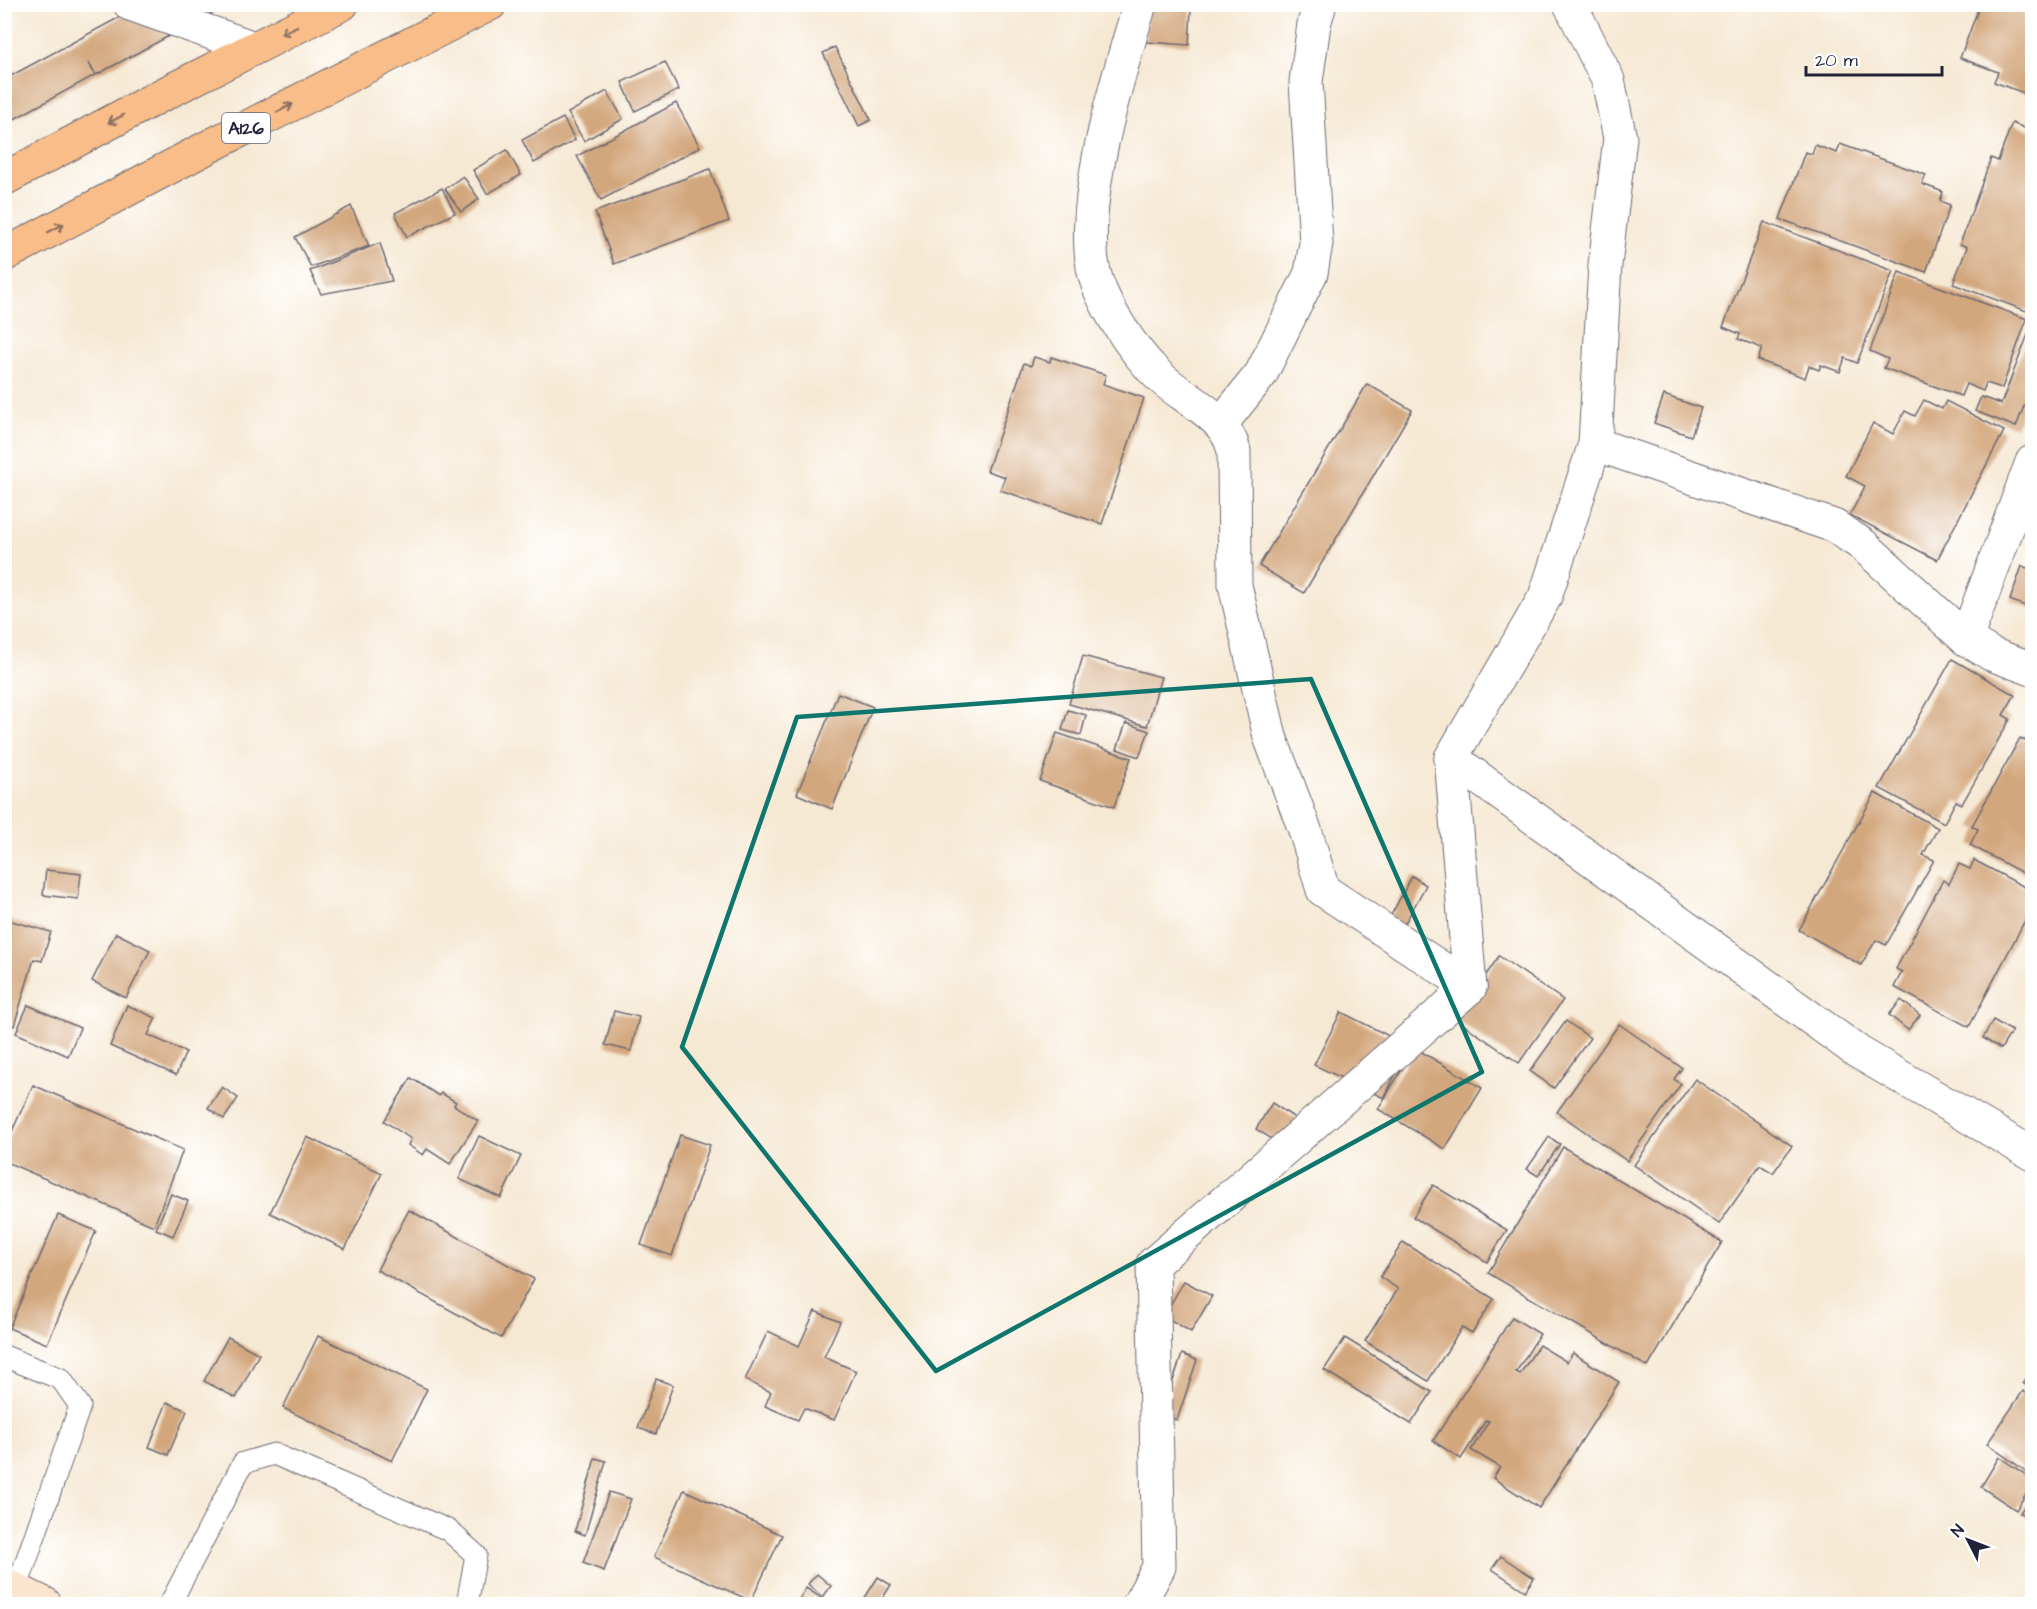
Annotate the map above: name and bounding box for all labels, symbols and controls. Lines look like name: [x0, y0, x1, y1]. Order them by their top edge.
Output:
one-way arrow: [281, 25, 299, 37]
scale bar: [1806, 39, 1942, 77]
text: 20 m: [1815, 48, 1858, 73]
one-way arrow: [275, 102, 293, 113]
road number: A126: [222, 113, 270, 143]
one-way arrow: [107, 114, 125, 125]
one-way arrow: [47, 222, 64, 234]
north arrow: [1938, 1510, 1998, 1570]
text: N: [1946, 1520, 1969, 1542]

